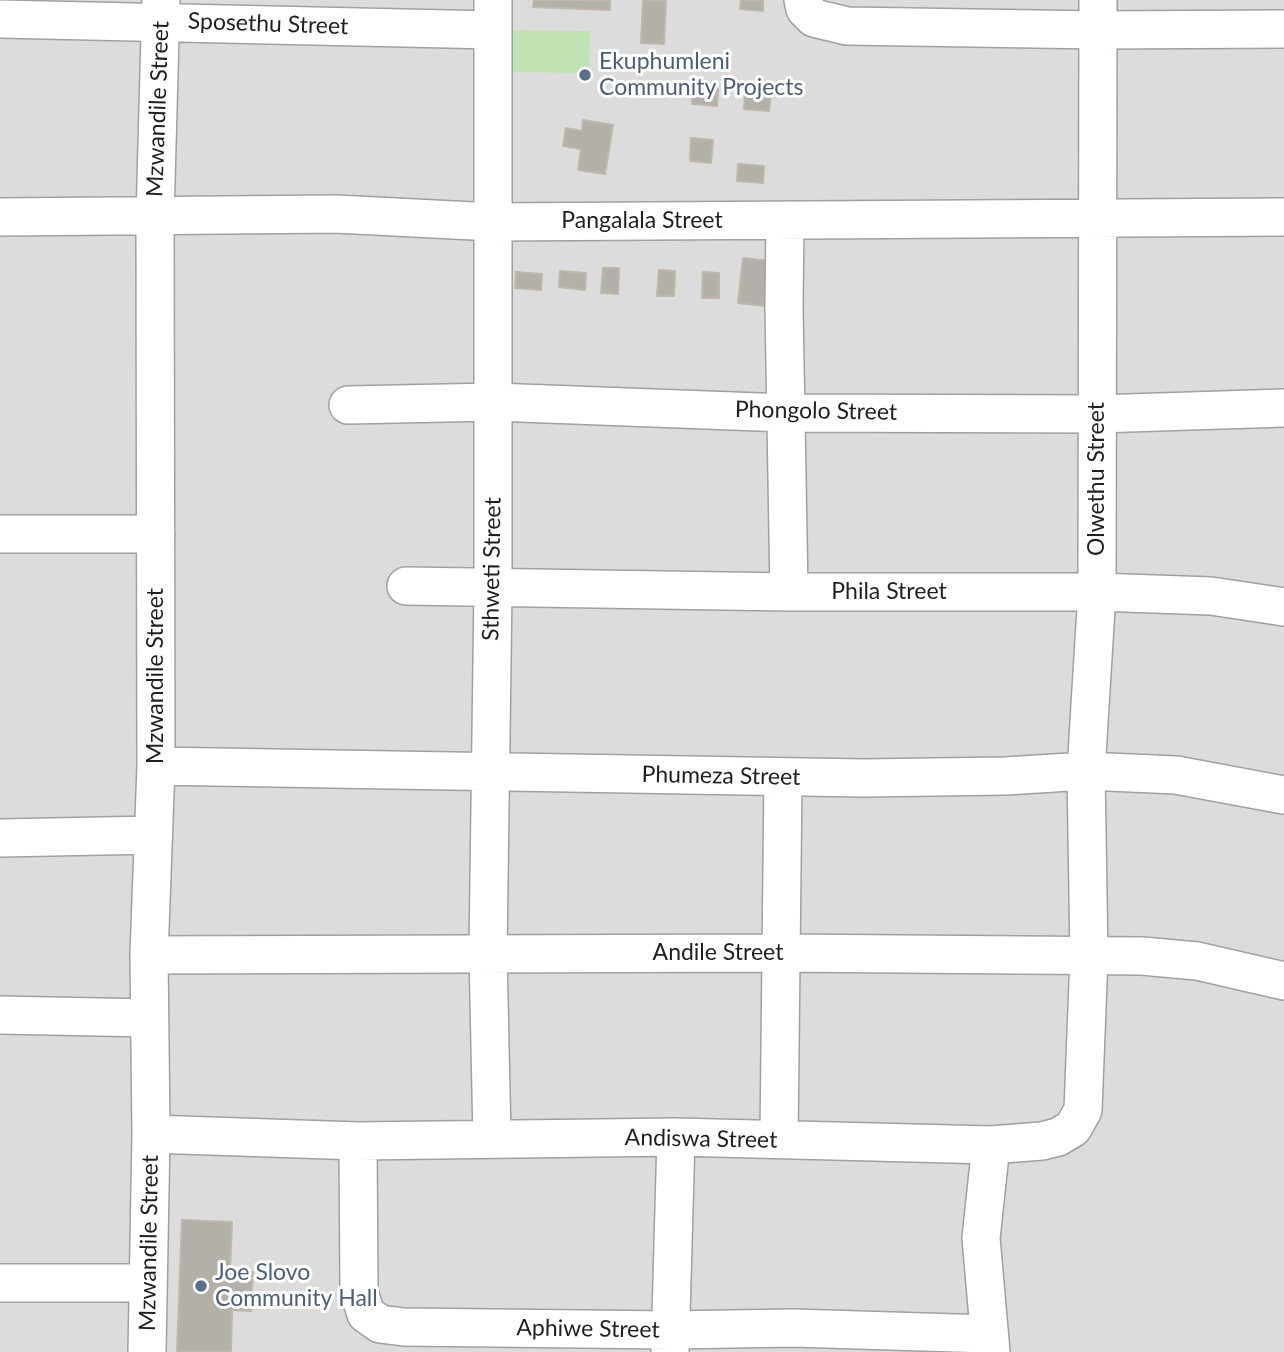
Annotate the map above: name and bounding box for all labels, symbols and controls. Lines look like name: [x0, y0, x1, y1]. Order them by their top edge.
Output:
street label: Sposethu Street: [187, 7, 349, 41]
street label: Mzwandile Street: [141, 21, 175, 197]
place label: Ekuphumleni Community Projects: [599, 48, 804, 102]
marker: Ekuphumleni Community Projects: [577, 67, 593, 83]
street label: Pangalala Street: [561, 207, 723, 235]
street label: Phongolo Street: [735, 396, 897, 426]
street label: Olwethu Street: [1083, 402, 1111, 556]
street label: Sthweti Street: [477, 497, 507, 641]
street label: Phila Street: [831, 578, 947, 606]
street label: Mzwandile Street: [142, 588, 170, 764]
street label: Phumeza Street: [641, 761, 801, 791]
street label: Andile Street: [653, 939, 783, 967]
street label: Andiswa Street: [625, 1124, 777, 1154]
street label: Mzwandile Street: [134, 1155, 164, 1331]
place label: Joe Slovo Community Hall: [215, 1259, 378, 1313]
marker: Joe Slovo Community Hall: [193, 1278, 209, 1294]
street label: Aphiwe Street: [516, 1314, 660, 1344]

